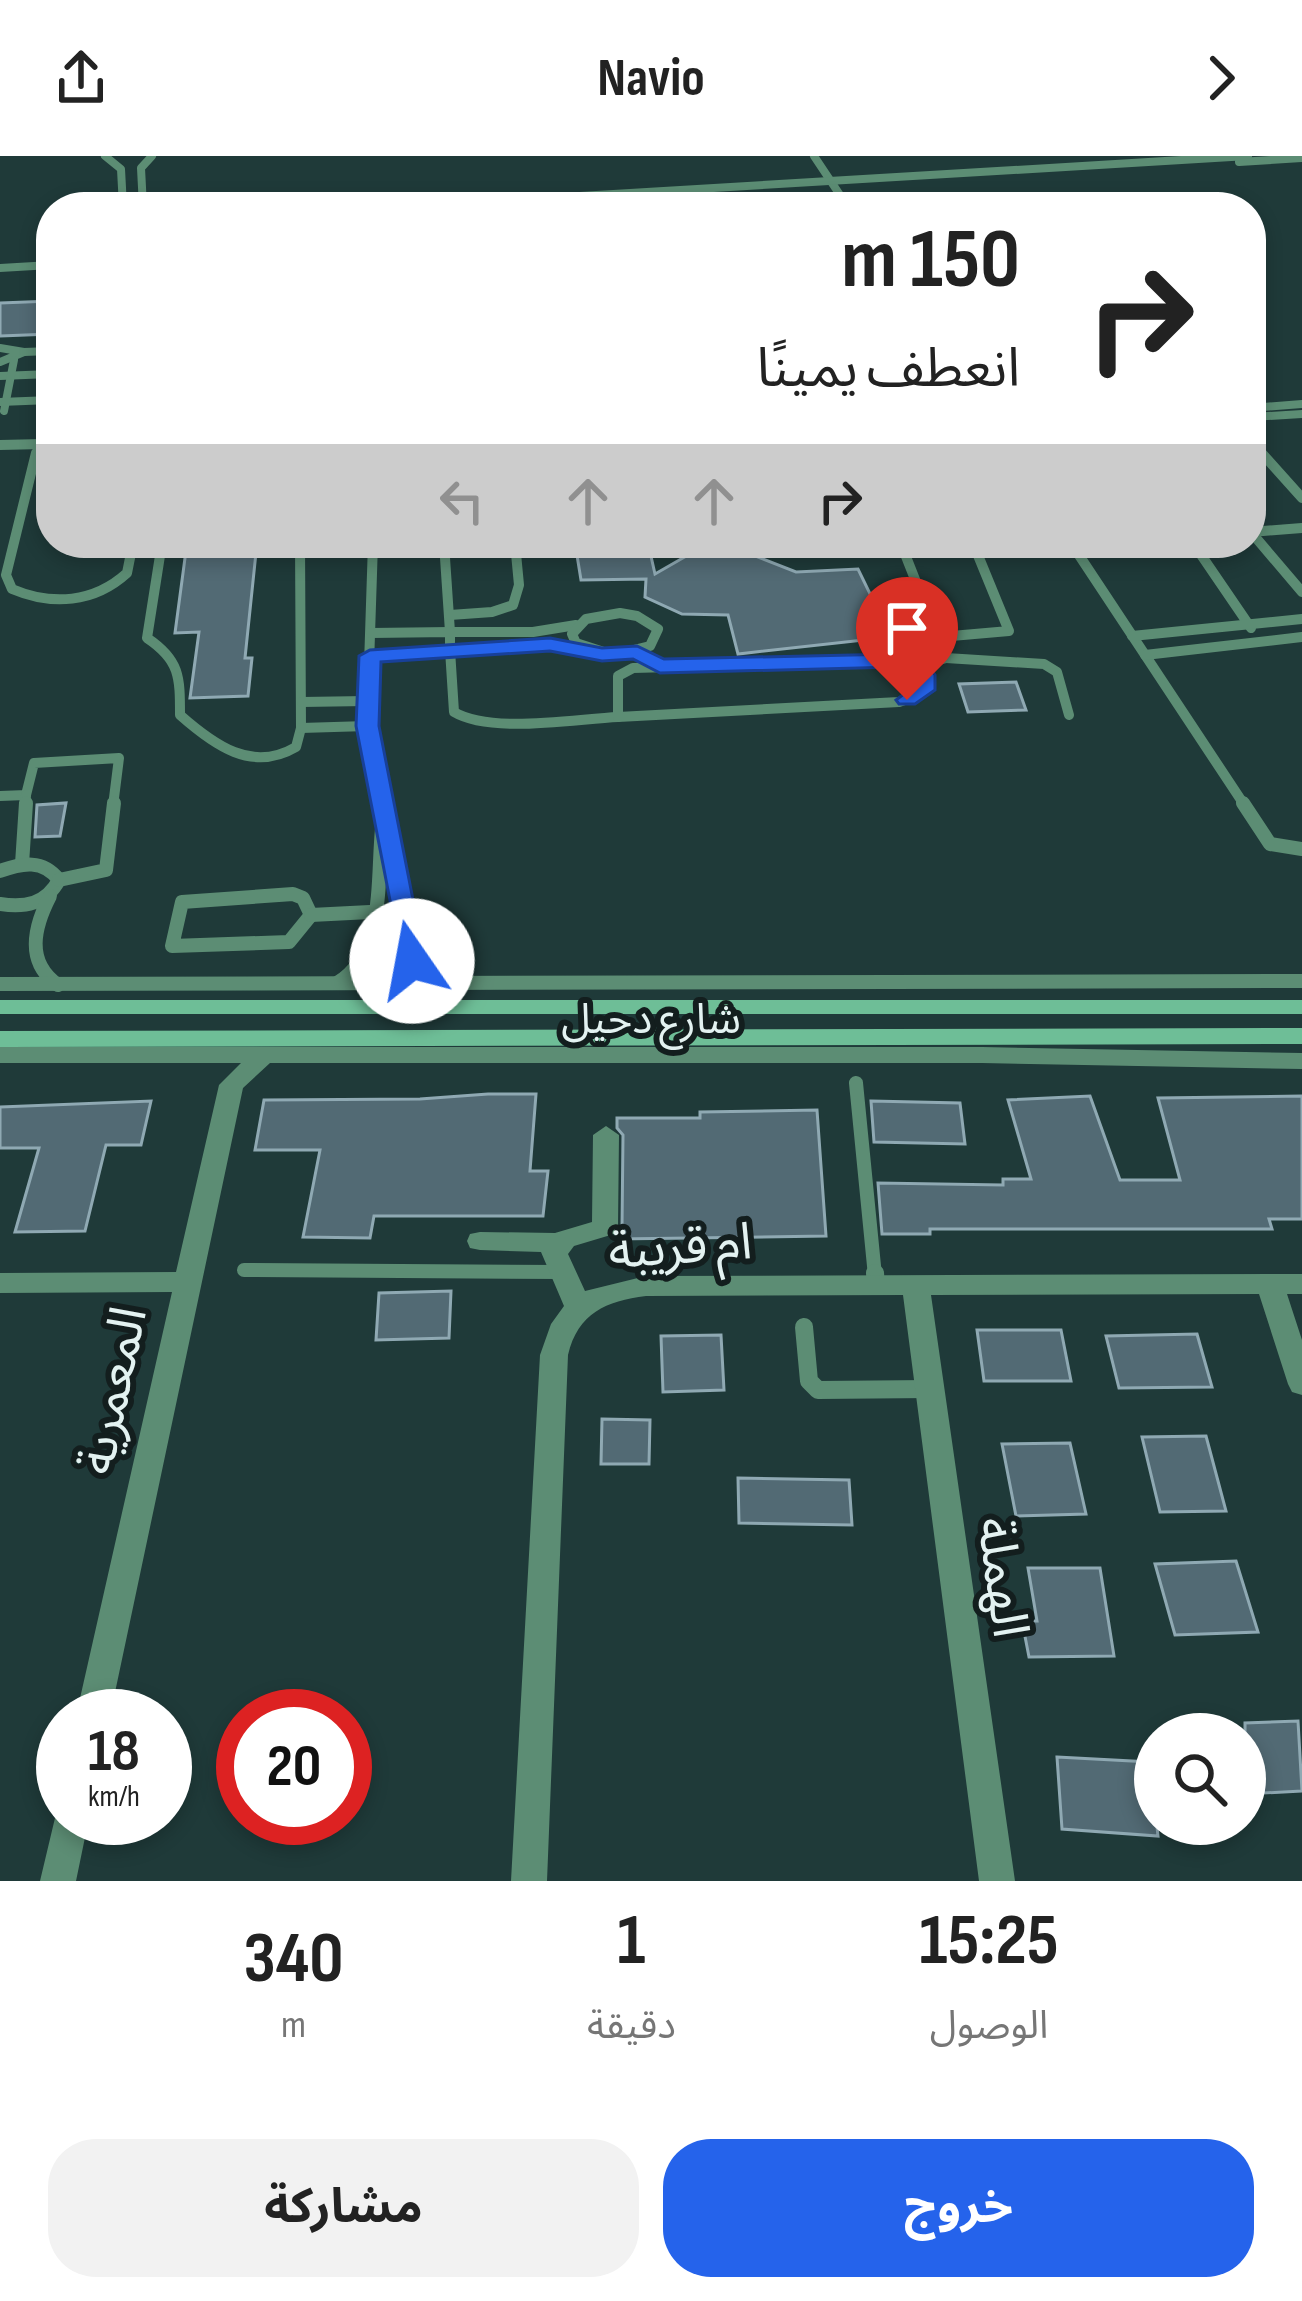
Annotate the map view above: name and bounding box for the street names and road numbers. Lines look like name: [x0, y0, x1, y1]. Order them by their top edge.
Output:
street label: شارع دحيل: [561, 995, 741, 1050]
street label: ام قريبة: [606, 1212, 754, 1288]
street label: المعمرية: [66, 1301, 161, 1480]
street label: الهملة: [963, 1513, 1040, 1641]

